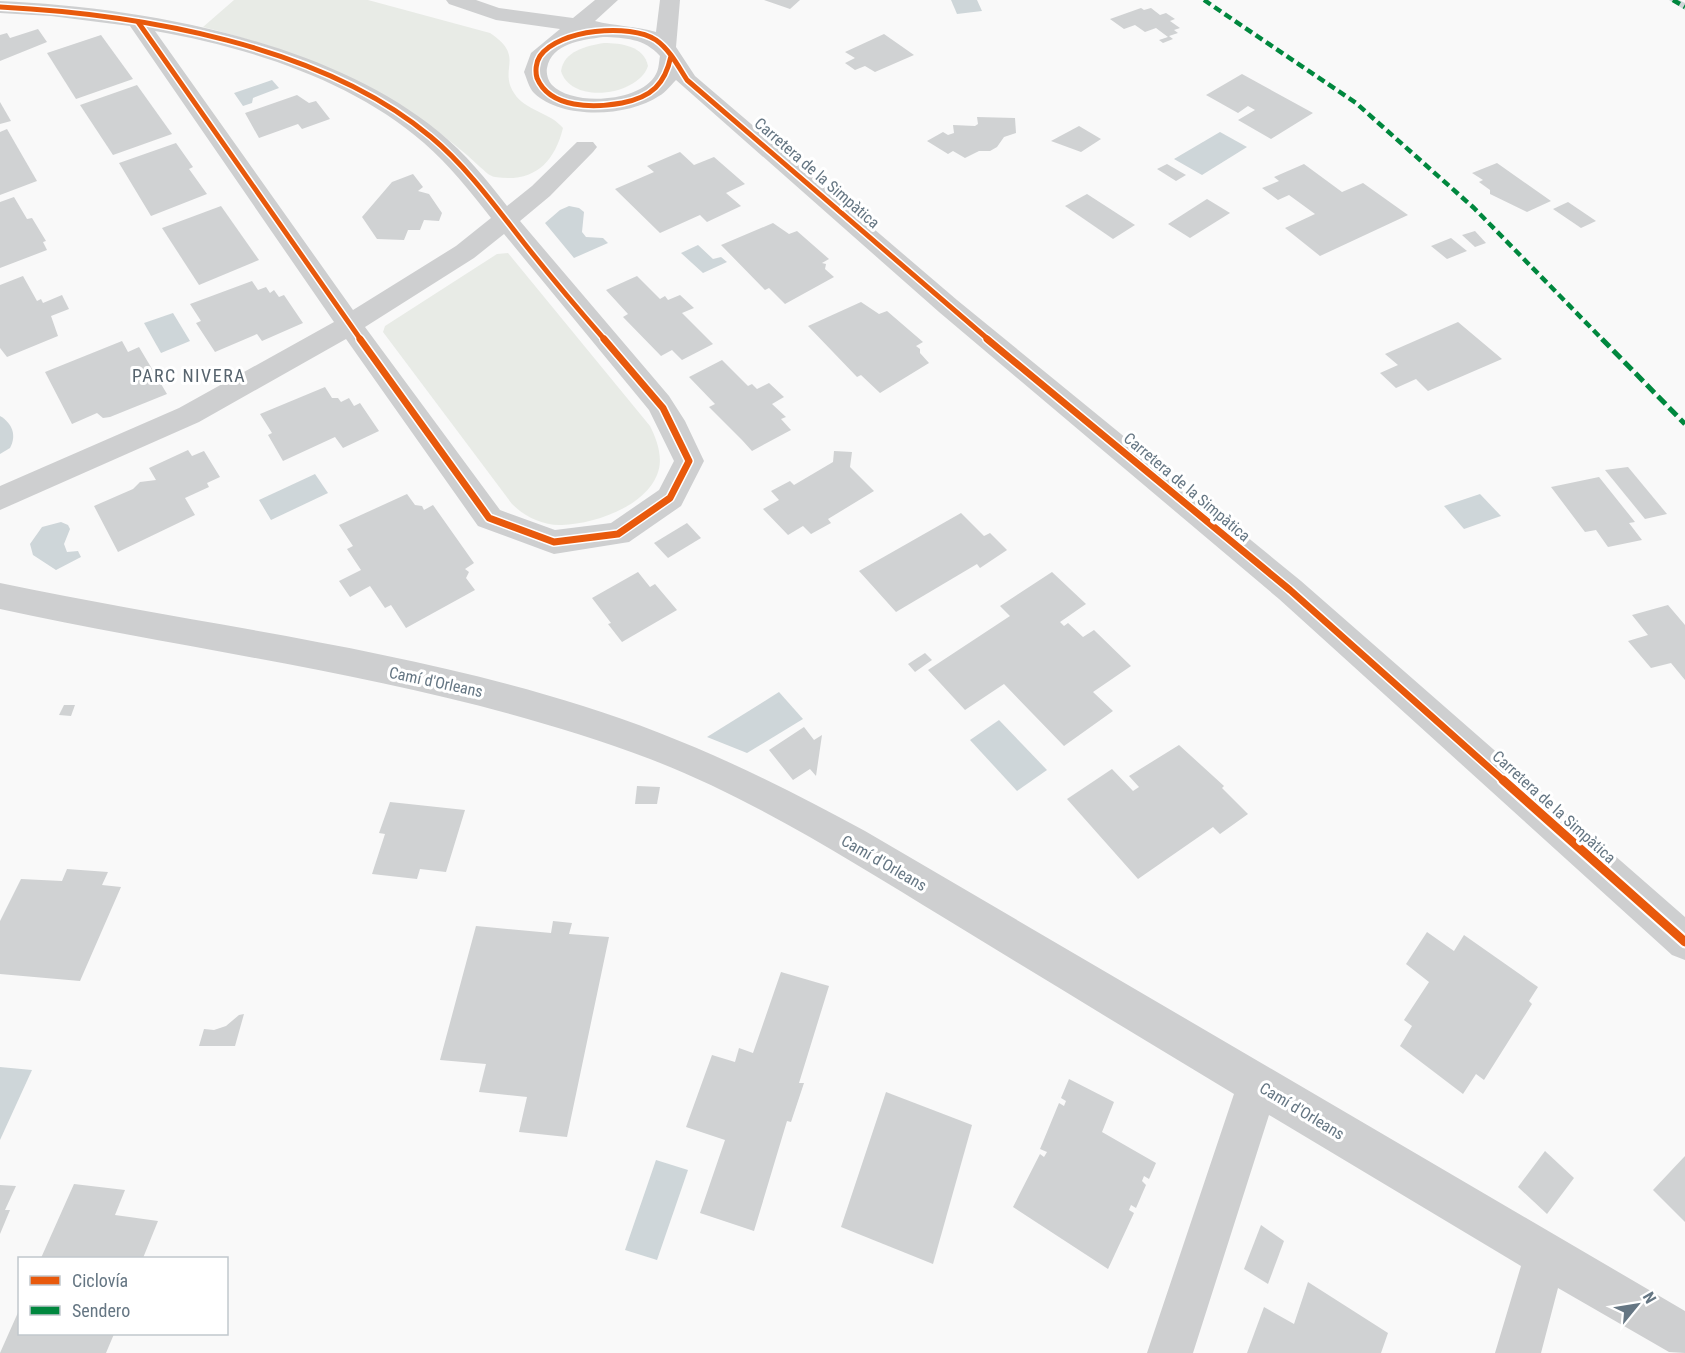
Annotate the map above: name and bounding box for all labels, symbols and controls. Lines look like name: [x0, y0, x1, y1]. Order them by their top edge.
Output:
street label: Carretera de la Simpàtica: [751, 114, 883, 232]
district label: PARC NIVERA: [132, 365, 246, 386]
street label: Carretera de la Simpàtica: [1120, 429, 1254, 545]
street label: Camí d'Orleans: [387, 663, 485, 701]
street label: Carretera de la Simpàtica: [1489, 747, 1619, 867]
street label: Camí d'Orleans: [838, 831, 930, 895]
street label: Camí d'Orleans: [1256, 1078, 1348, 1144]
legend: [18, 1257, 228, 1335]
text: Ciclovía: [72, 1270, 128, 1291]
north arrow: [1607, 1275, 1667, 1335]
text: N: [1639, 1289, 1660, 1307]
text: Sendero: [72, 1300, 130, 1321]

